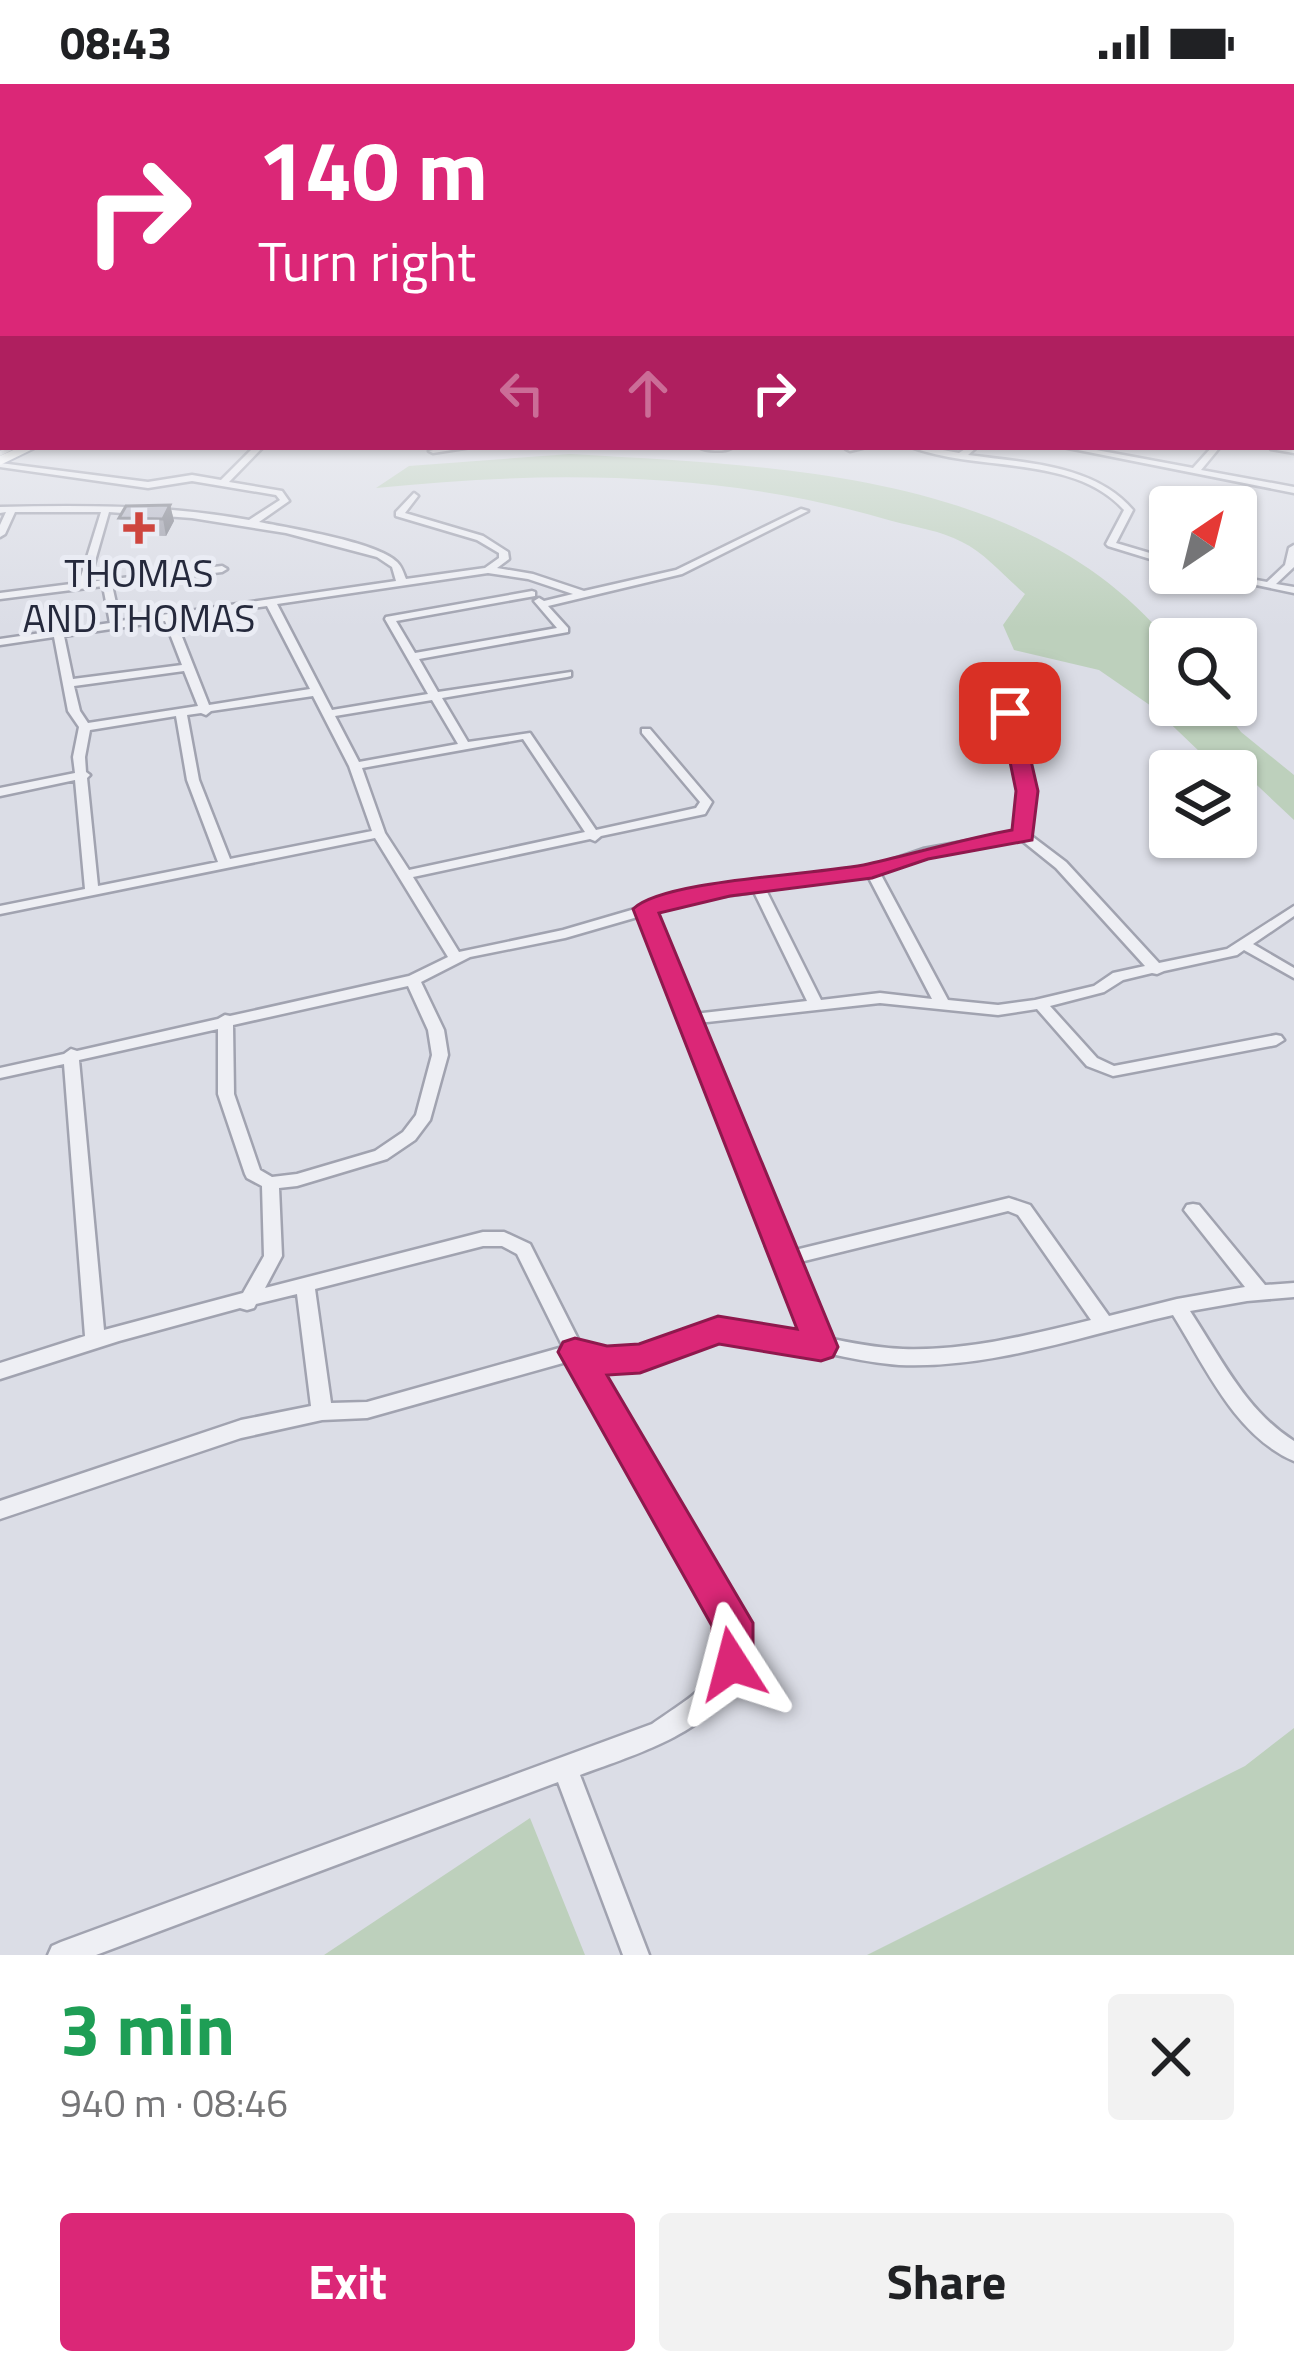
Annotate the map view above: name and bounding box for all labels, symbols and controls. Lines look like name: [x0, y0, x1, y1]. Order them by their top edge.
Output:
text: 08:43: [60, 8, 172, 76]
text: 140 m: [258, 105, 488, 233]
icon: right: [60, 132, 216, 288]
text: Turn right: [258, 220, 476, 302]
icon: left: [489, 360, 555, 426]
icon: ahead: [615, 360, 681, 426]
icon: right: [741, 360, 807, 426]
north arrow: [1149, 486, 1257, 594]
map controls: [1149, 486, 1257, 858]
marker: THOMAS AND THOMAS: [123, 512, 155, 544]
place label: THOMAS AND THOMAS: [23, 543, 255, 647]
button: search: [1149, 618, 1257, 726]
pin: [959, 662, 1061, 764]
icon: arrive: [977, 680, 1043, 746]
button: layers: [1149, 750, 1257, 858]
position arrow: [669, 1601, 795, 1727]
text: 3 min: [60, 1973, 235, 2083]
button: close: [1108, 1994, 1234, 2120]
text: 940 m · 08:46: [60, 2073, 288, 2132]
button: Exit: [60, 2213, 635, 2351]
button: Share: [659, 2213, 1234, 2351]

